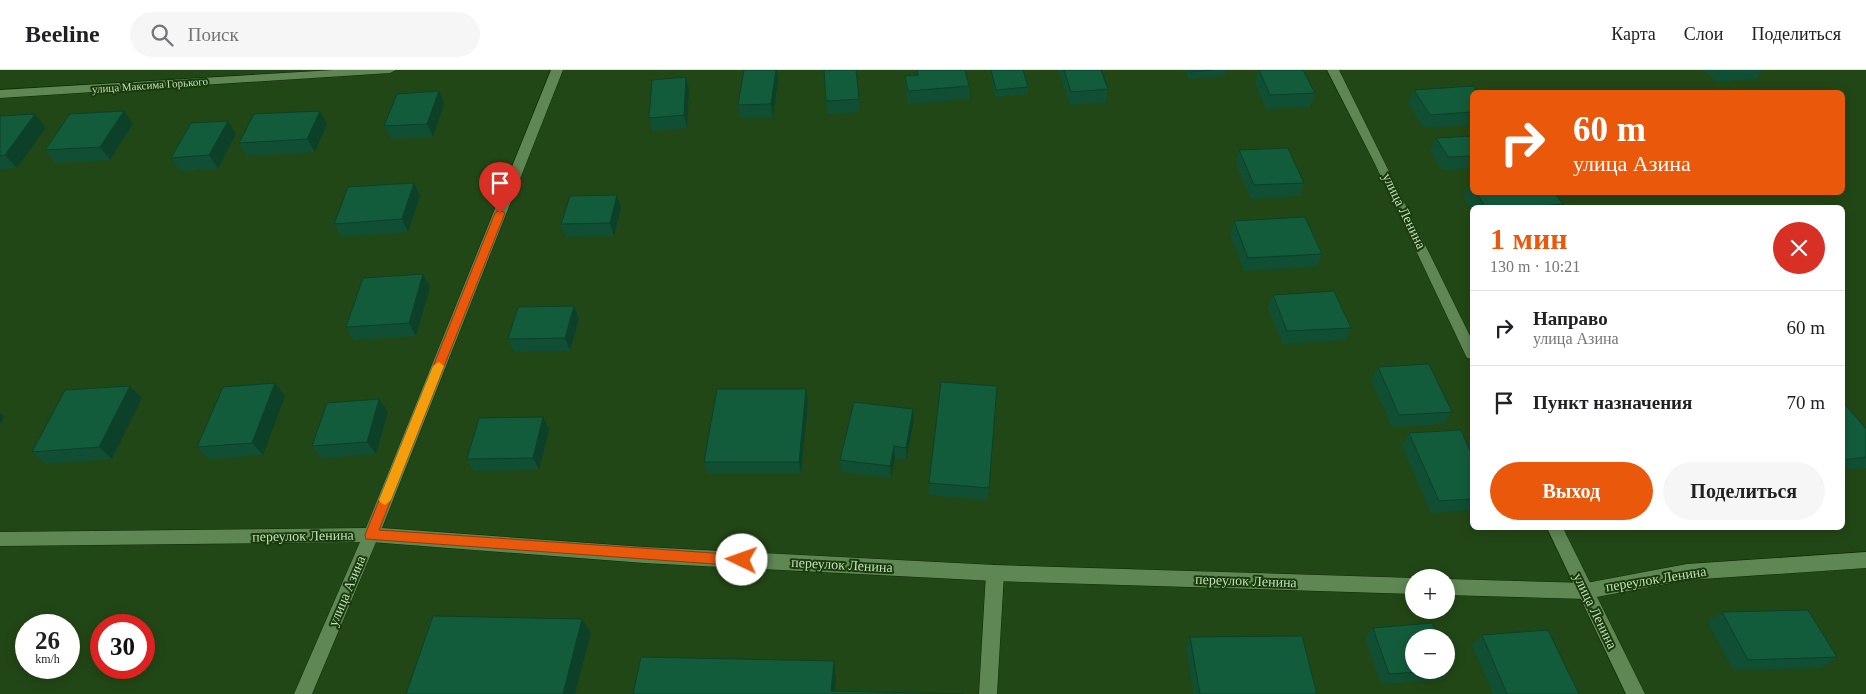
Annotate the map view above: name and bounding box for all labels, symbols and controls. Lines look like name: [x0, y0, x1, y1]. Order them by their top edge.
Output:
search box: [130, 12, 480, 57]
text: Beeline: [25, 21, 100, 47]
icon: search: [148, 21, 176, 49]
text: Поиск: [188, 24, 239, 45]
text: Карта: [1611, 24, 1656, 44]
text: Слои: [1684, 24, 1723, 44]
text: Поделиться: [1751, 24, 1841, 44]
street label: улица Максима Горького: [92, 75, 209, 95]
icon: right: [1490, 110, 1555, 175]
text: 60 m: [1573, 110, 1646, 149]
text: улица Азина: [1573, 151, 1691, 176]
pin: [479, 162, 521, 213]
icon: arrive: [486, 169, 514, 197]
street label: улица Ленина: [1379, 171, 1429, 252]
text: 1 мин: [1490, 222, 1568, 255]
button: close: [1773, 222, 1825, 274]
text: 130 m · 10:21: [1490, 258, 1580, 275]
text: Направо: [1533, 308, 1608, 329]
icon: right: [1490, 314, 1518, 342]
text: 60 m: [1786, 317, 1825, 338]
text: улица Азина: [1533, 330, 1619, 347]
icon: arrive: [1490, 389, 1518, 417]
text: Пункт назначения: [1533, 392, 1692, 413]
text: 70 m: [1786, 392, 1825, 413]
button: Выход: [1490, 462, 1653, 520]
button: Поделиться: [1663, 462, 1825, 520]
street label: переулок Ленина: [252, 528, 355, 544]
position arrow: [715, 533, 767, 585]
street label: улица Азина: [325, 553, 369, 628]
street label: переулок Ленина: [791, 555, 894, 575]
street label: переулок Ленина: [1605, 564, 1708, 594]
map controls: [1405, 569, 1455, 679]
button: +: [1405, 569, 1455, 619]
street label: улица Ленина: [1570, 571, 1620, 652]
street label: переулок Ленина: [1195, 572, 1298, 590]
speed limit sign: 30: [90, 614, 155, 679]
text: 26: [35, 627, 60, 654]
button: −: [1405, 629, 1455, 679]
text: km/h: [35, 652, 60, 666]

